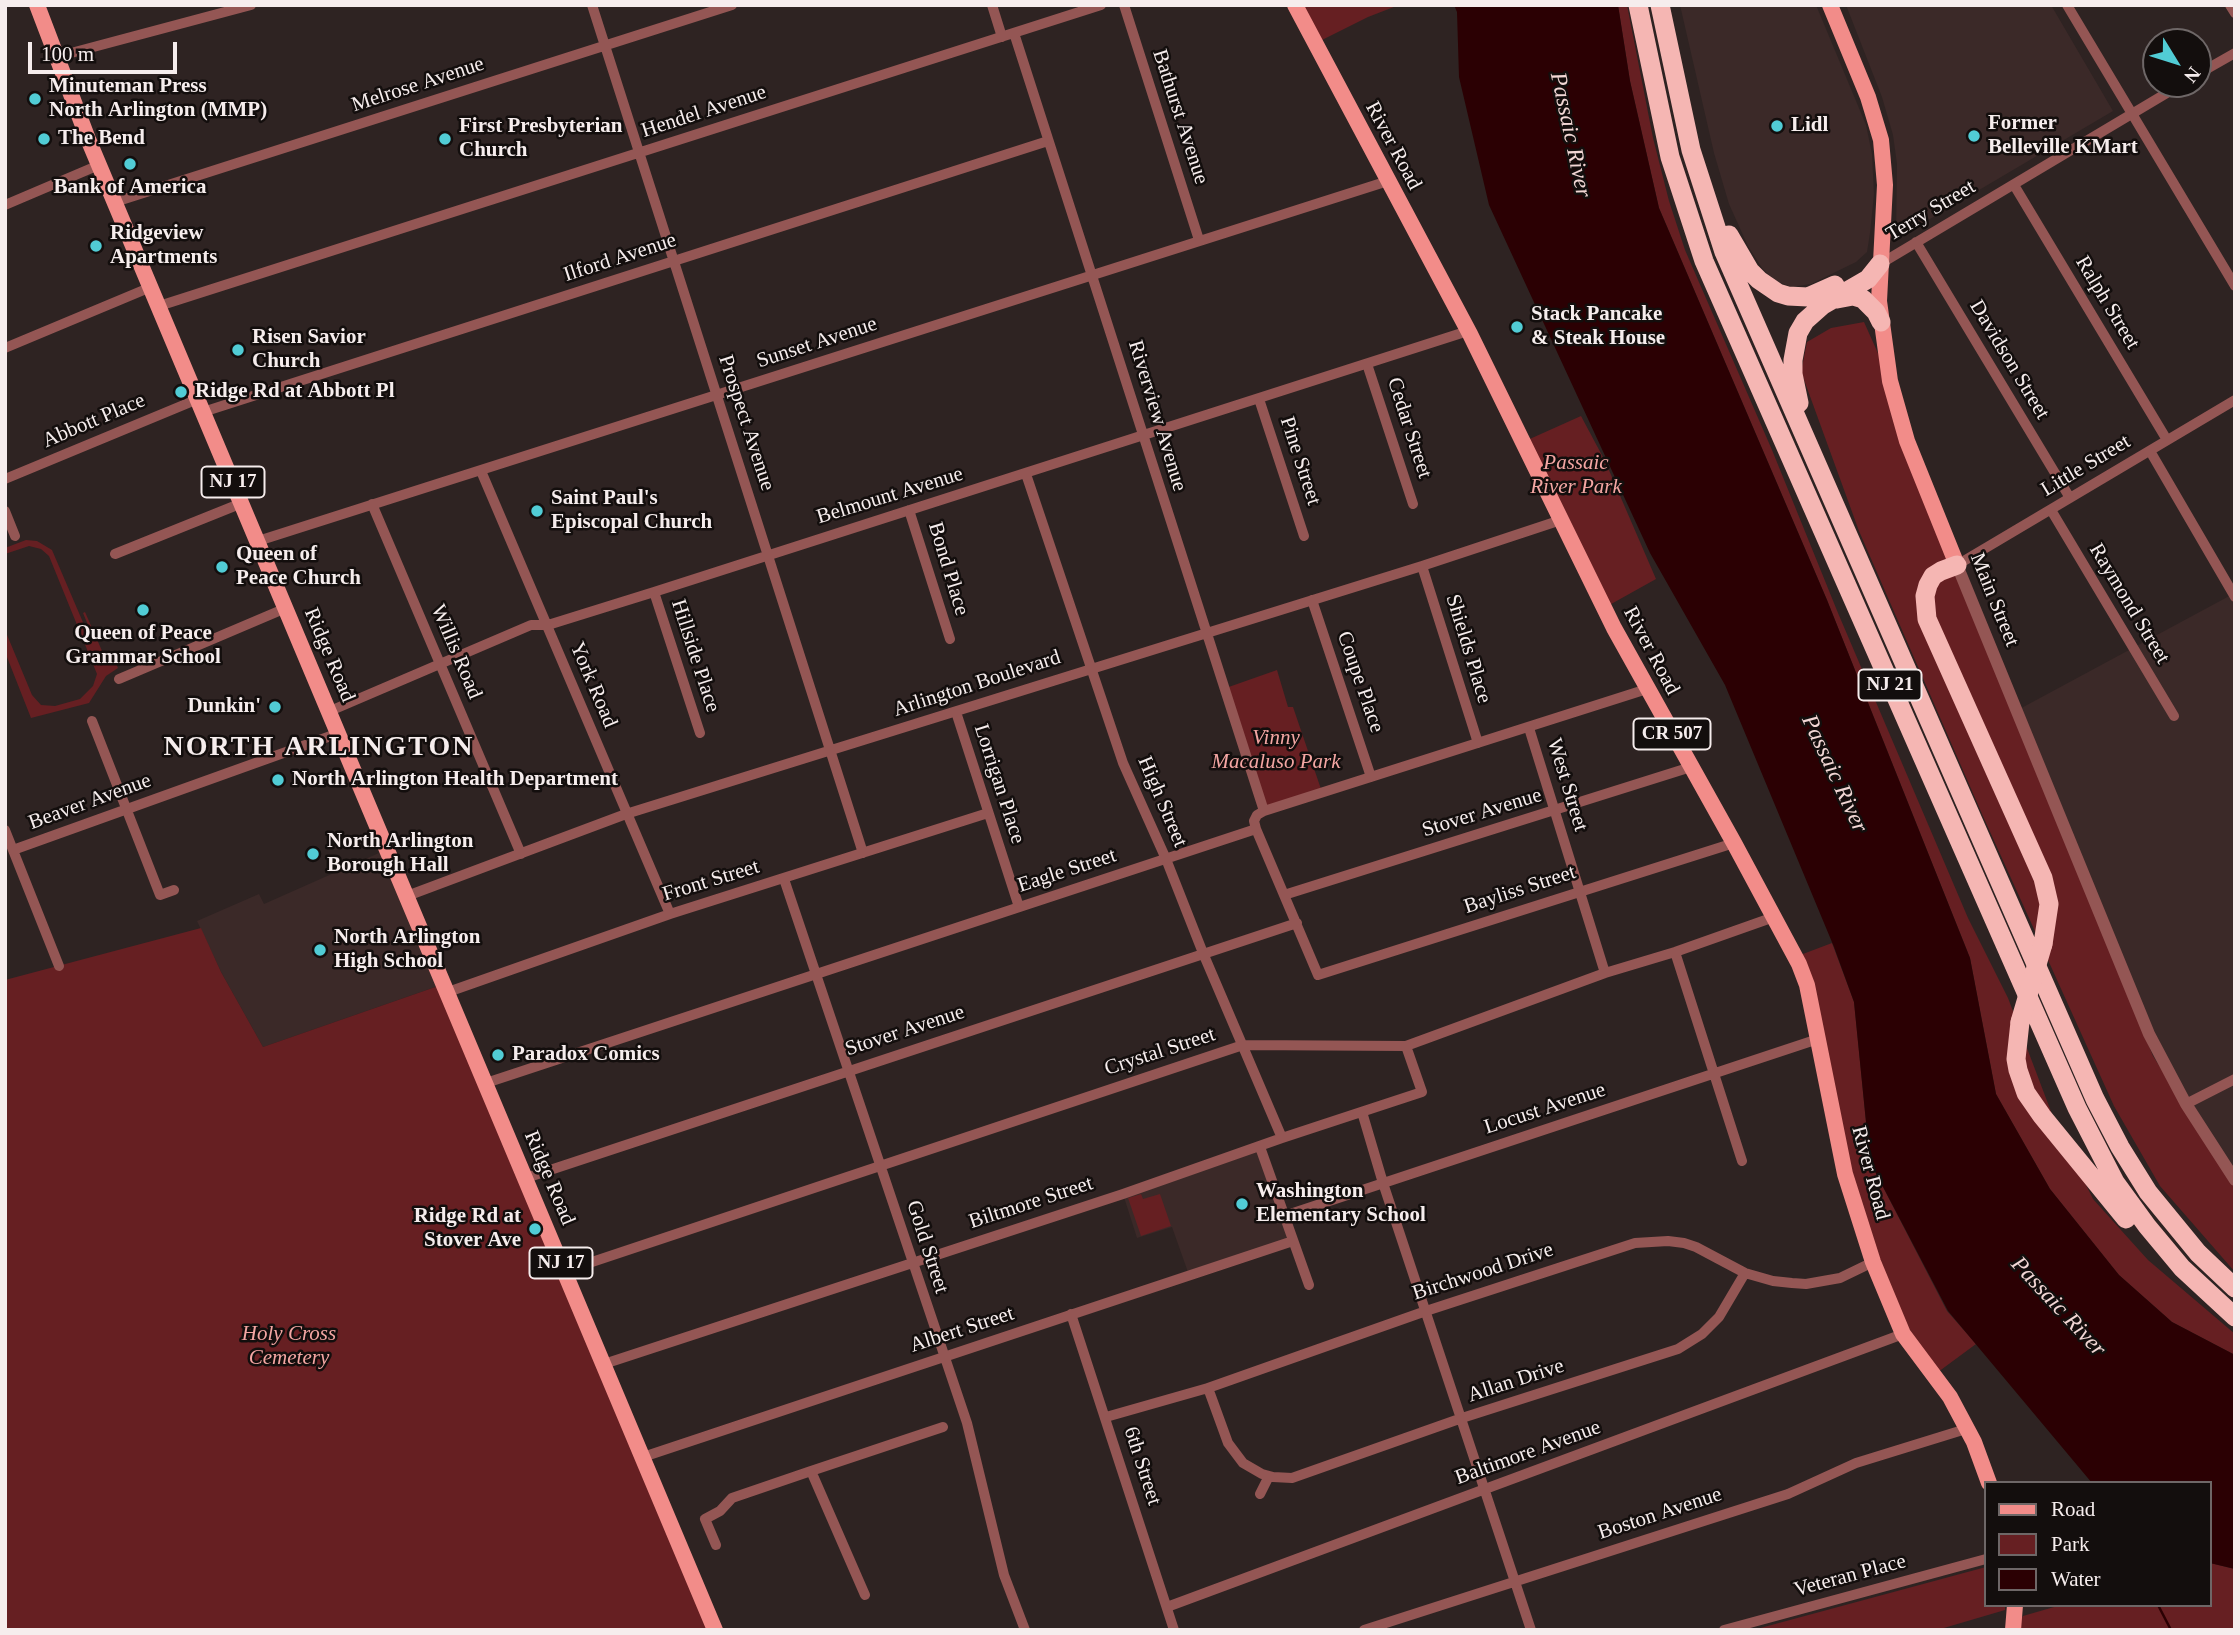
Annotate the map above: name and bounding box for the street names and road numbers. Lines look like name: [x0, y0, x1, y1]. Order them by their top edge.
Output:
street label: Bathurst Avenue: [1146, 46, 1214, 188]
street label: Melrose Avenue: [349, 52, 487, 118]
street label: Hendel Avenue: [638, 80, 770, 144]
street label: River Road: [1359, 98, 1427, 194]
street label: Terry Street: [1882, 175, 1980, 247]
street label: Ilford Avenue: [561, 228, 679, 288]
street label: Ralph Street: [2069, 252, 2145, 354]
street label: Davidson Street: [1964, 296, 2054, 424]
street label: Sunset Avenue: [754, 312, 880, 374]
street label: Riverview Avenue: [1122, 337, 1192, 495]
street label: Prospect Avenue: [712, 352, 780, 494]
street label: Cedar Street: [1381, 374, 1437, 482]
street label: Abbott Place: [39, 388, 149, 454]
street label: Pine Street: [1274, 414, 1326, 508]
street label: Little Street: [2037, 430, 2135, 502]
street label: Belmount Avenue: [814, 462, 966, 530]
road number: NJ 17: [202, 467, 264, 498]
street label: Bond Place: [922, 519, 974, 619]
street label: Raymond Street: [2083, 539, 2175, 669]
street label: Main Street: [1964, 550, 2024, 650]
street label: Shields Place: [1439, 591, 1497, 707]
street label: Hillside Place: [665, 596, 725, 716]
street label: Willis Road: [425, 601, 487, 703]
street label: River Road: [1617, 603, 1685, 699]
street label: Ridge Road: [298, 604, 360, 706]
street label: Coupe Place: [1331, 628, 1389, 736]
street label: York Road: [564, 638, 622, 732]
street label: Arlington Boulevard: [890, 645, 1064, 723]
road number: NJ 21: [1858, 670, 1922, 700]
road number: CR 507: [1634, 719, 1710, 750]
street label: Lorrigan Place: [968, 721, 1030, 847]
street label: West Street: [1541, 736, 1593, 834]
street label: High Street: [1132, 753, 1192, 851]
street label: Beaver Avenue: [25, 768, 155, 836]
street label: Stover Avenue: [1419, 783, 1545, 843]
street label: Eagle Street: [1015, 843, 1119, 899]
street label: Front Street: [660, 854, 762, 908]
street label: Bayliss Street: [1461, 860, 1579, 920]
street label: Stover Avenue: [842, 1000, 968, 1062]
street label: Crystal Street: [1101, 1022, 1219, 1082]
street label: Locust Avenue: [1481, 1078, 1609, 1140]
street label: River Road: [1845, 1123, 1895, 1223]
street label: Ridge Road: [518, 1127, 580, 1229]
street label: Biltmore Street: [966, 1171, 1096, 1235]
street label: Gold Street: [900, 1197, 954, 1297]
street label: Birchwood Drive: [1409, 1237, 1557, 1307]
road number: NJ 17: [530, 1247, 592, 1278]
street label: Albert Street: [907, 1301, 1017, 1359]
street label: Allan Drive: [1465, 1354, 1567, 1408]
street label: Baltimore Avenue: [1452, 1415, 1604, 1491]
street label: 6th Street: [1117, 1424, 1167, 1508]
street label: Boston Avenue: [1595, 1482, 1725, 1546]
street label: Veteran Place: [1791, 1549, 1909, 1603]

